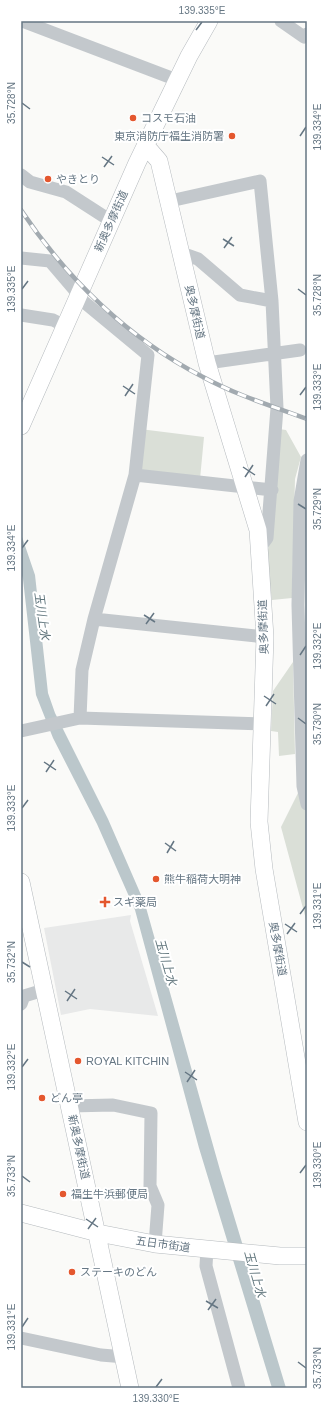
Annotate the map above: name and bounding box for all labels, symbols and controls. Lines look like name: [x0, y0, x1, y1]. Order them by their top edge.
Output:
text: 139.335°E: [179, 5, 226, 16]
text: 35.728°N: [6, 82, 17, 124]
text: 139.334°E: [312, 103, 323, 150]
place label: コスモ石油: [141, 112, 196, 124]
marker: コスモ石油: [128, 113, 138, 123]
place label: 東京消防庁福生消防署: [114, 130, 224, 142]
marker: 東京消防庁福生消防署: [227, 131, 237, 141]
place label: やきとり: [56, 173, 100, 185]
marker: やきとり: [43, 174, 53, 184]
street label: 新奥多摩街道: [92, 188, 130, 254]
text: 139.335°E: [6, 265, 17, 312]
text: 35.728°N: [312, 274, 323, 316]
street label: 奥多摩街道: [183, 284, 207, 340]
text: 139.333°E: [312, 363, 323, 410]
text: 35.729°N: [312, 488, 323, 530]
text: 139.334°E: [6, 524, 17, 571]
water label: 玉川上水: [32, 591, 53, 643]
street label: 奥多摩街道: [256, 599, 270, 655]
text: 139.332°E: [312, 622, 323, 669]
text: 35.730°N: [312, 703, 323, 745]
text: 139.333°E: [6, 784, 17, 831]
place label: 熊牛稲荷大明神: [164, 873, 241, 885]
marker: 熊牛稲荷大明神: [151, 874, 161, 884]
text: 139.331°E: [312, 882, 323, 929]
place label: スギ薬局: [113, 896, 157, 908]
marker: スギ薬局: [100, 897, 110, 907]
street label: 奥多摩街道: [267, 921, 289, 977]
water label: 玉川上水: [153, 937, 180, 989]
text: 35.732°N: [6, 941, 17, 983]
text: 139.332°E: [6, 1043, 17, 1090]
place label: ROYAL KITCHIN: [86, 1055, 169, 1067]
marker: ROYAL KITCHIN: [73, 1056, 83, 1066]
place label: どん亭: [50, 1092, 83, 1104]
marker: どん亭: [37, 1093, 47, 1103]
street label: 新奥多摩街道: [66, 1113, 92, 1181]
text: 139.330°E: [312, 1141, 323, 1188]
text: 35.733°N: [6, 1155, 17, 1197]
place label: 福生牛浜郵便局: [71, 1188, 148, 1200]
marker: 福生牛浜郵便局: [58, 1189, 68, 1199]
street label: 五日市街道: [135, 1234, 191, 1254]
water label: 玉川上水: [242, 1249, 269, 1301]
place label: ステーキのどん: [80, 1266, 157, 1278]
marker: ステーキのどん: [67, 1267, 77, 1277]
text: 139.331°E: [6, 1303, 17, 1350]
text: 35.733°N: [312, 1347, 323, 1389]
text: 139.330°E: [133, 1393, 180, 1404]

